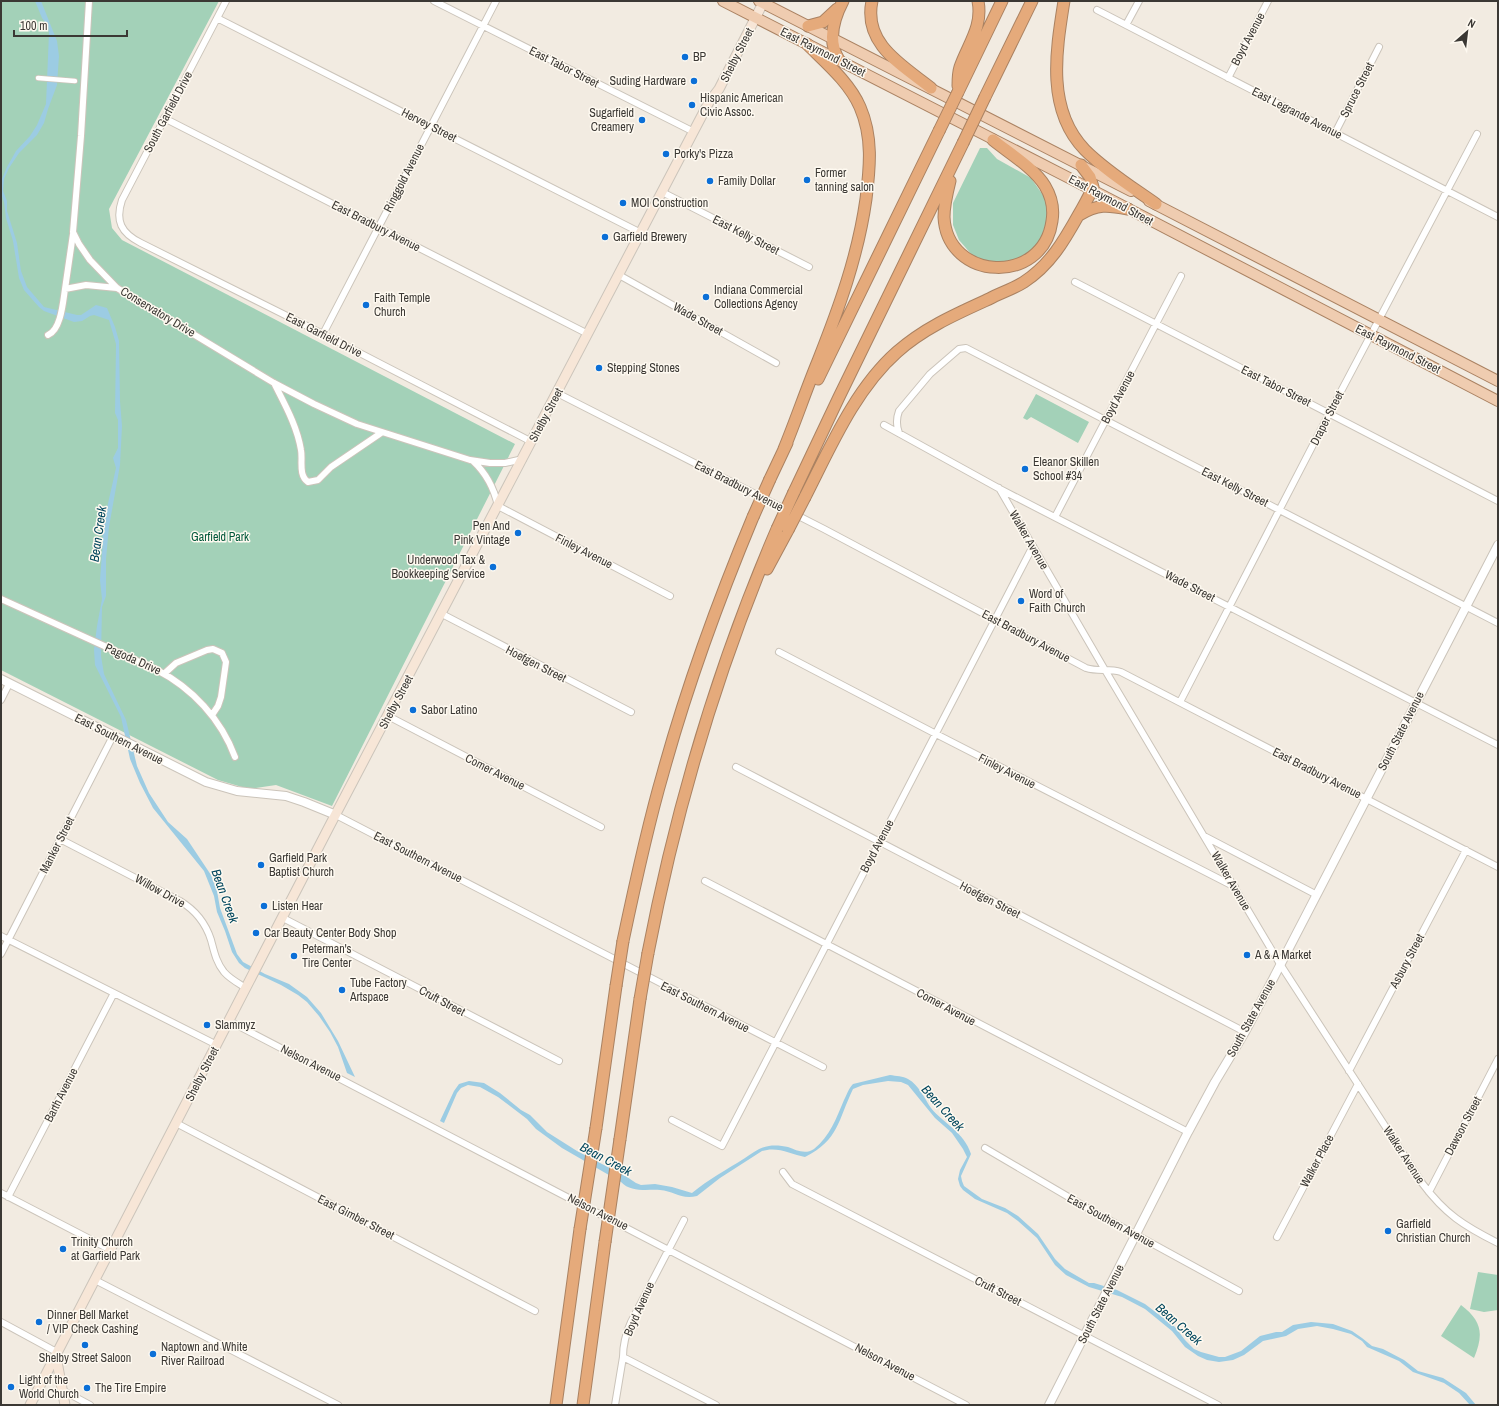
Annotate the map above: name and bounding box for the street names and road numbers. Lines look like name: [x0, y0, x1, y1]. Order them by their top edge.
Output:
street label: Boyd Avenue: [1227, 10, 1269, 68]
street label: East Raymond Street: [778, 24, 869, 80]
street label: Shelby Street: [716, 25, 758, 85]
street label: East Tabor Street: [526, 43, 602, 92]
street label: Spruce Street: [1336, 59, 1378, 120]
street label: South Garfield Drive: [140, 69, 196, 155]
street label: East Legrande Avenue: [1249, 83, 1345, 143]
street label: Hervey Street: [399, 104, 460, 146]
street label: Ringgold Avenue: [380, 141, 428, 215]
street label: East Raymond Street: [1066, 171, 1156, 229]
street label: East Bradbury Avenue: [329, 197, 423, 255]
street label: East Kelly Street: [710, 211, 782, 259]
street label: Conservatory Drive: [118, 283, 198, 341]
street label: Wade Street: [670, 299, 726, 339]
street label: East Garfield Drive: [283, 309, 365, 361]
street label: East Raymond Street: [1353, 321, 1444, 377]
street label: East Tabor Street: [1238, 362, 1314, 411]
street label: Boyd Avenue: [1097, 368, 1139, 426]
street label: Shelby Street: [525, 385, 567, 445]
street label: Draper Street: [1306, 388, 1348, 448]
street label: East Bradbury Avenue: [692, 457, 786, 515]
street label: East Kelly Street: [1199, 463, 1271, 511]
street label: Walker Avenue: [1006, 508, 1052, 572]
street label: Finley Avenue: [553, 530, 615, 572]
street label: Wade Street: [1162, 567, 1218, 606]
street label: East Bradbury Avenue: [979, 606, 1073, 666]
street label: Pagoda Drive: [102, 639, 164, 679]
street label: Hoefgen Street: [503, 642, 569, 686]
street label: Shelby Street: [375, 672, 417, 732]
street label: South State Avenue: [1374, 689, 1428, 773]
street label: East Southern Avenue: [72, 710, 166, 768]
street label: East Bradbury Avenue: [1270, 744, 1364, 802]
street label: Comer Avenue: [462, 750, 528, 794]
street label: Finley Avenue: [976, 750, 1038, 792]
street label: Manker Street: [36, 814, 78, 876]
street label: Boyd Avenue: [856, 817, 898, 875]
street label: East Southern Avenue: [371, 828, 465, 886]
street label: Walker Avenue: [1208, 849, 1254, 913]
street label: Willow Drive: [132, 871, 188, 911]
street label: Hoefgen Street: [957, 878, 1023, 922]
street label: Asbury Street: [1385, 931, 1428, 992]
street label: South State Avenue: [1223, 976, 1279, 1060]
street label: East Southern Avenue: [658, 978, 752, 1036]
street label: Cruft Street: [416, 982, 468, 1020]
street label: Comer Avenue: [914, 985, 978, 1029]
street label: Nelson Avenue: [278, 1041, 344, 1085]
street label: Shelby Street: [181, 1044, 223, 1104]
street label: Barth Avenue: [40, 1065, 82, 1125]
street label: Dawson Street: [1441, 1094, 1485, 1158]
street label: Walker Avenue: [1379, 1123, 1429, 1187]
street label: Walker Place: [1296, 1132, 1338, 1190]
street label: Nelson Avenue: [565, 1190, 631, 1234]
street label: East Southern Avenue: [1064, 1190, 1158, 1252]
street label: East Gimber Street: [315, 1191, 397, 1243]
street label: South State Avenue: [1074, 1262, 1128, 1346]
street label: Cruft Street: [972, 1272, 1024, 1310]
street label: Boyd Avenue: [620, 1279, 658, 1339]
street label: Nelson Avenue: [852, 1339, 918, 1385]

